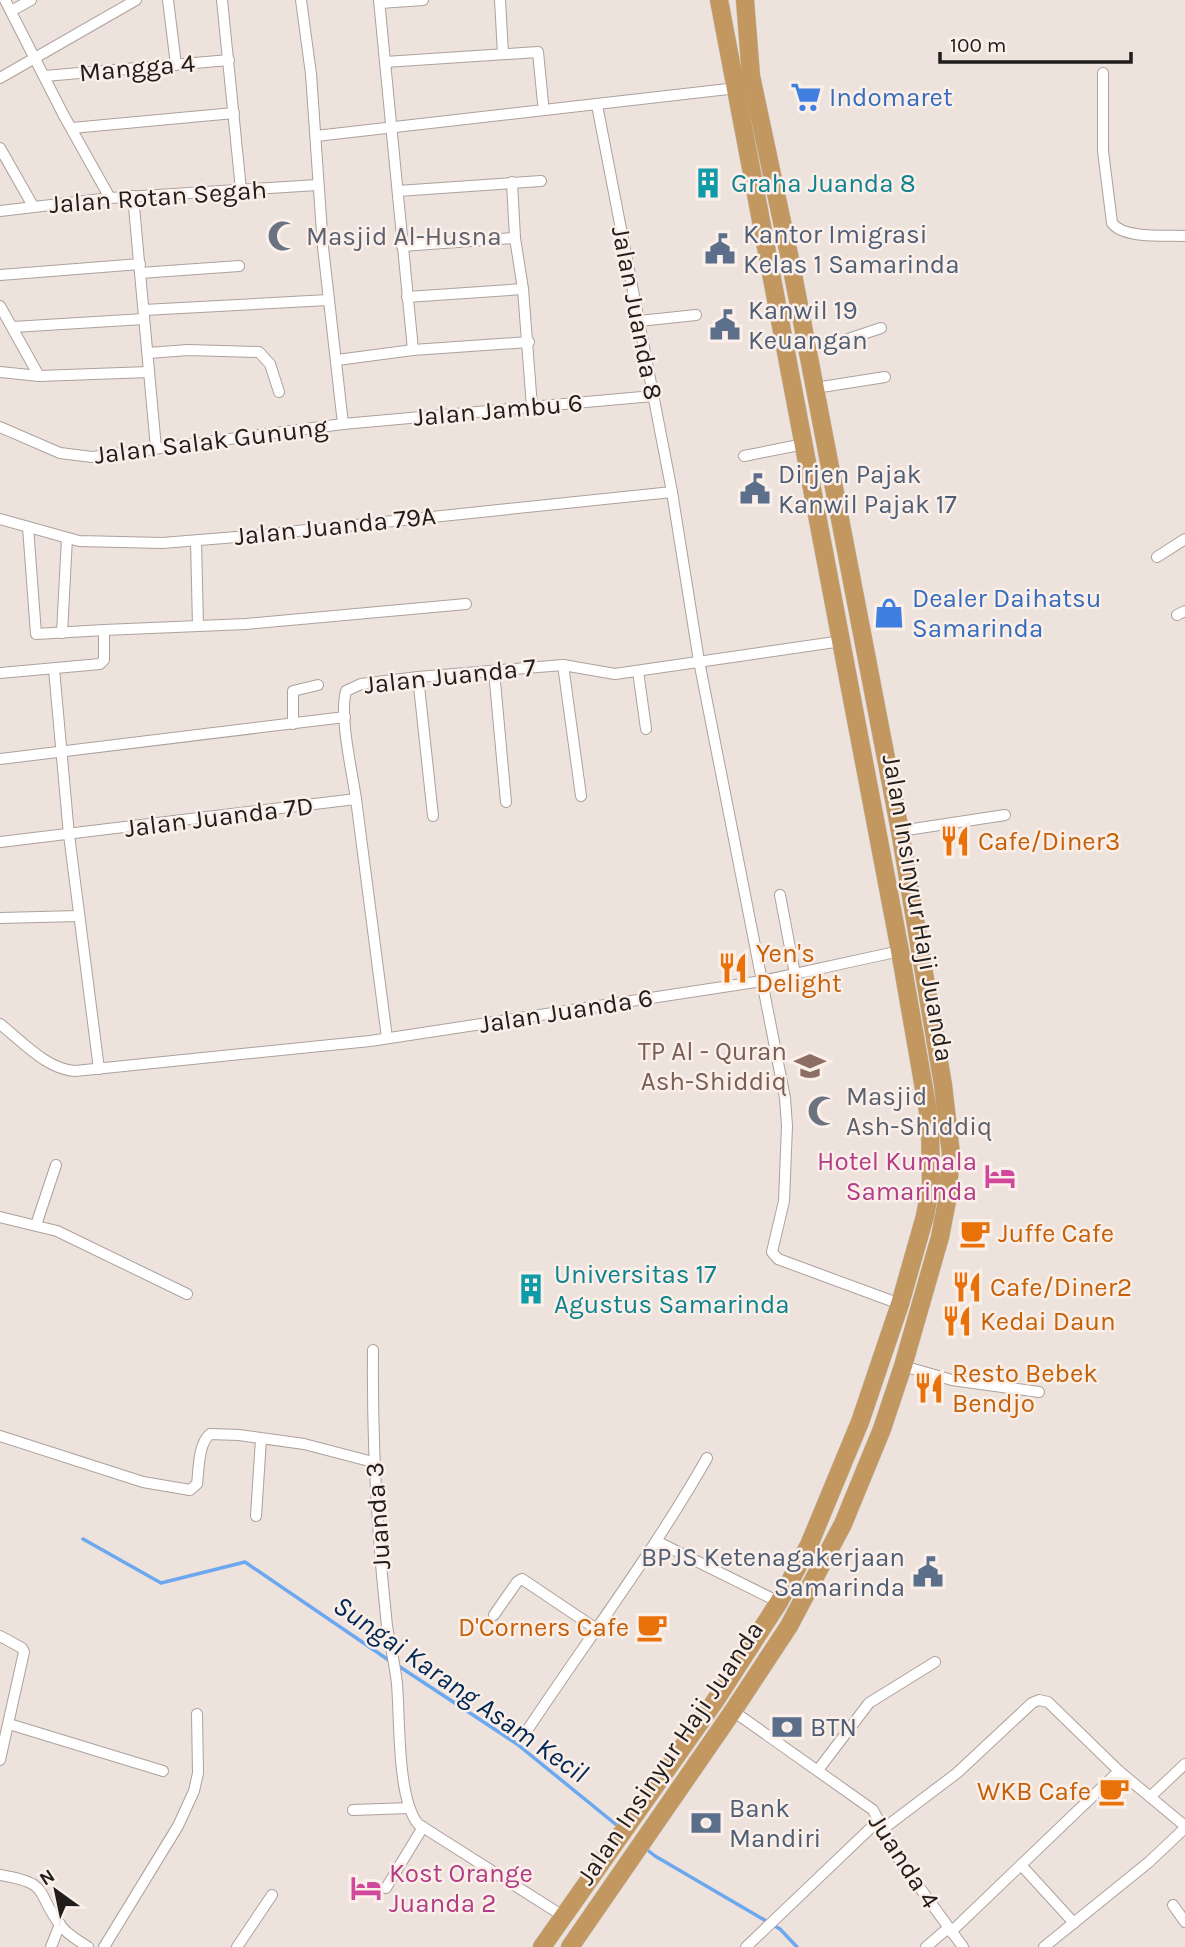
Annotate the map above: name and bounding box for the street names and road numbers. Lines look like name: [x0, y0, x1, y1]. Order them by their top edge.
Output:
street label: Mangga 4: [78, 47, 196, 89]
street label: Jalan Rotan Segah: [48, 174, 268, 220]
street label: Jalan Juanda 8: [605, 223, 669, 403]
street label: Jalan Jambu 6: [412, 387, 584, 433]
street label: Jalan Salak Gunung: [92, 411, 330, 471]
street label: Jalan Juanda 79A: [233, 500, 437, 552]
street label: Jalan Juanda 7: [363, 652, 537, 700]
street label: Jalan Insinyur Haji Juanda: [876, 752, 960, 1064]
street label: Jalan Juanda 7D: [123, 790, 315, 844]
street label: Jalan Juanda 6: [477, 982, 655, 1040]
street label: Juanda 3: [359, 1461, 397, 1571]
street label: Jalan Insinyur Haji Juanda: [570, 1615, 770, 1891]
street label: Juanda 4: [862, 1808, 946, 1914]

